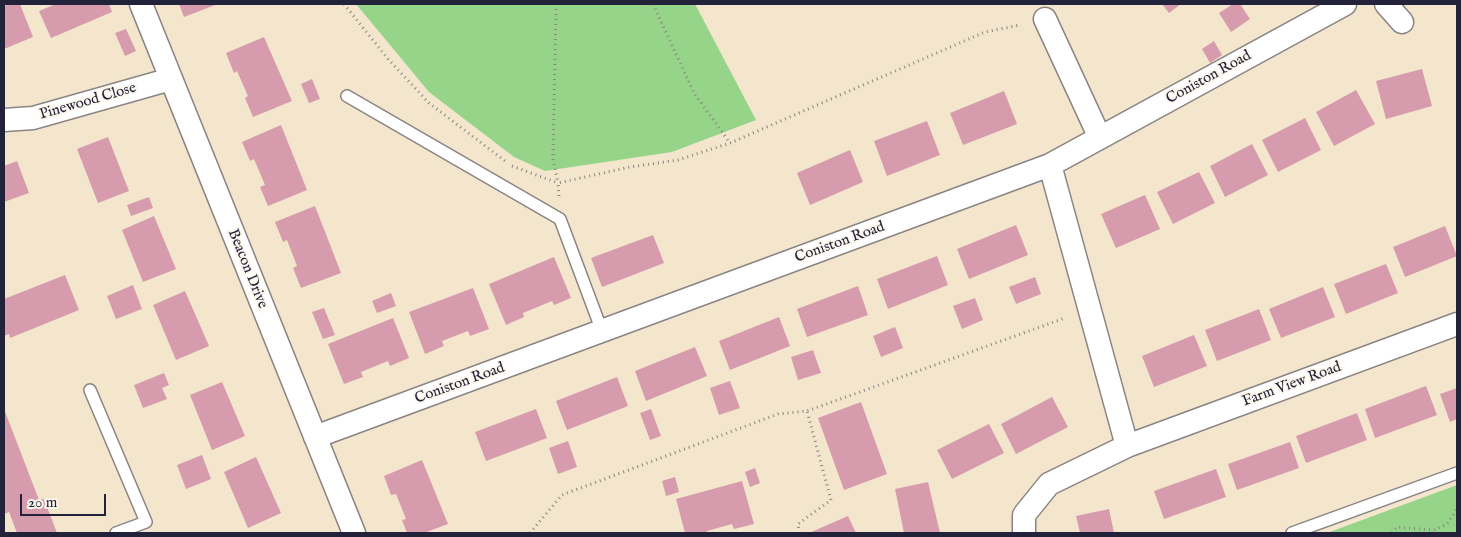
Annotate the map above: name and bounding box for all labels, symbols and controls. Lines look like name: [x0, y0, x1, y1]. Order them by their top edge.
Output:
street label: Coniston Road: [1163, 47, 1255, 109]
street label: Pinewood Close: [38, 80, 138, 124]
street label: Coniston Road: [793, 218, 887, 268]
street label: Beacon Drive: [223, 227, 271, 311]
street label: Coniston Road: [413, 359, 507, 409]
street label: Farm View Road: [1240, 359, 1344, 411]
scale bar: [22, 484, 109, 516]
text: 20 m: [28, 493, 57, 512]

